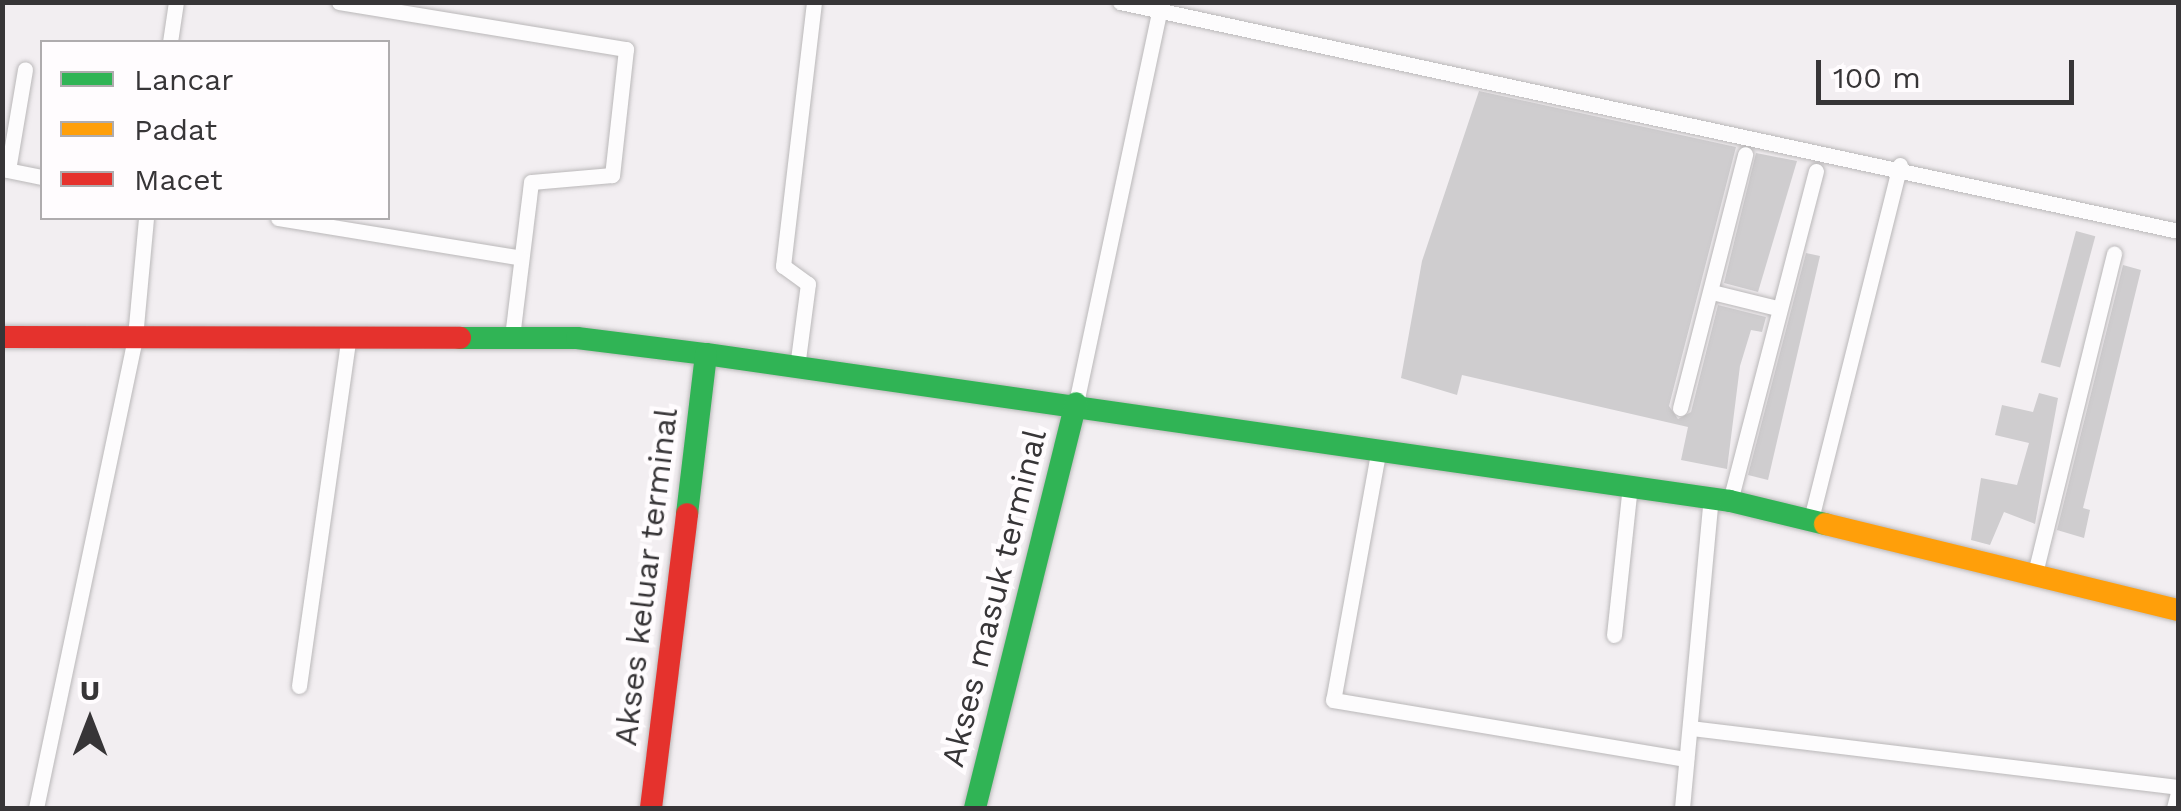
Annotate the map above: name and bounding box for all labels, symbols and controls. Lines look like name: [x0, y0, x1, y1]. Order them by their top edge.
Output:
legend: [40, 40, 390, 220]
scale bar: [1821, 40, 2078, 102]
text: 100 m: [1833, 60, 1921, 95]
text: Lancar: [134, 62, 234, 97]
text: Padat: [134, 112, 217, 147]
text: Macet: [134, 162, 223, 197]
street label: Akses keluar terminal: [606, 405, 686, 749]
street label: Akses masuk terminal: [933, 425, 1055, 771]
north arrow: [40, 671, 140, 771]
text: U: [80, 674, 100, 707]

